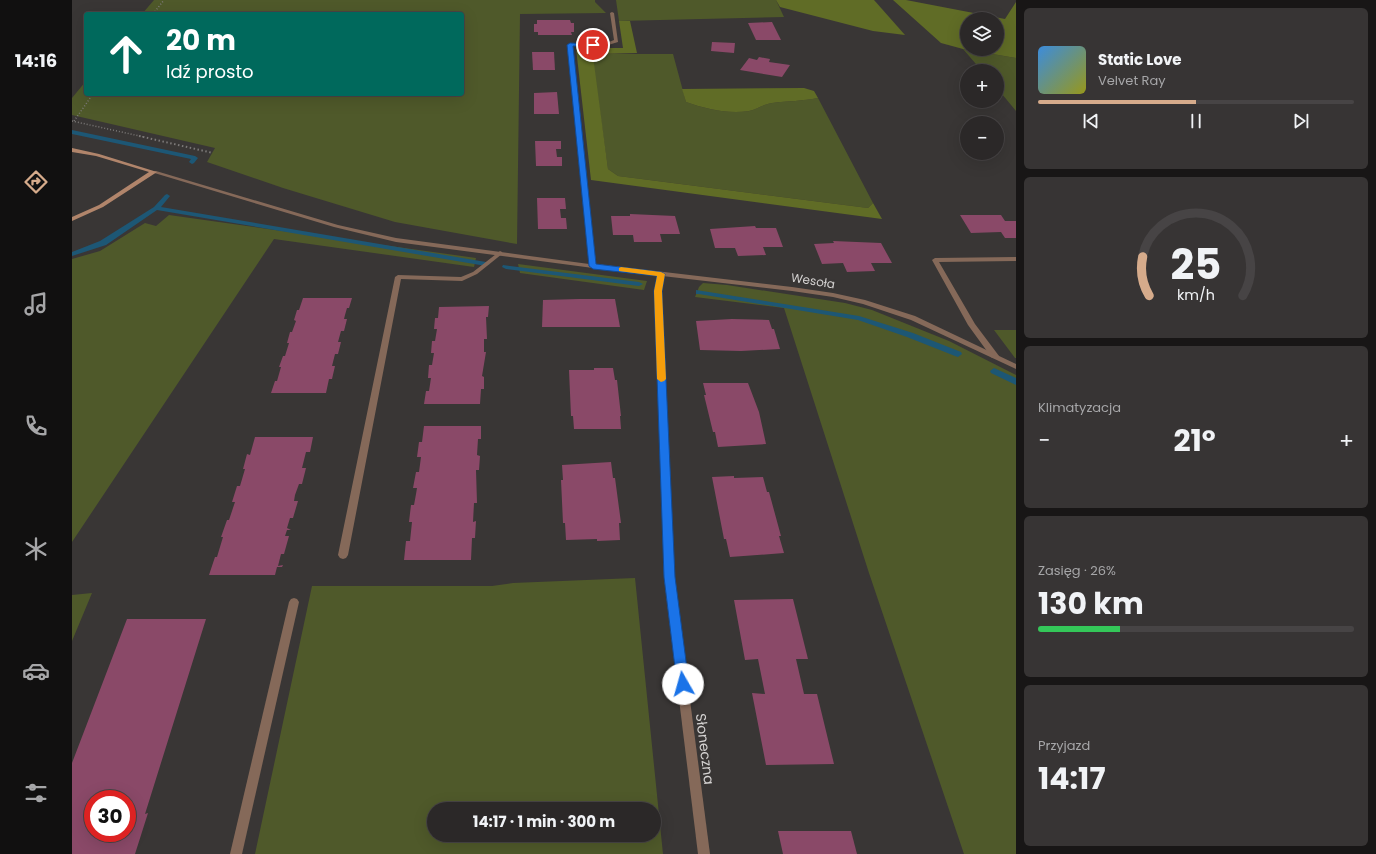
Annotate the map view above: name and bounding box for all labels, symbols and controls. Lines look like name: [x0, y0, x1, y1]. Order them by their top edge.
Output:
map controls: [960, 12, 1004, 160]
button: layers: [960, 12, 1004, 56]
text: 20 m: [166, 21, 236, 60]
icon: ahead: [100, 28, 152, 80]
pin: [576, 28, 610, 62]
icon: arrive: [582, 34, 604, 56]
text: 14:16: [15, 48, 57, 73]
text: Static Love: [1098, 49, 1182, 70]
text: Idź prosto: [166, 59, 253, 84]
button: +: [960, 64, 1004, 108]
text: Velvet Ray: [1098, 71, 1166, 90]
icon: previous: [1080, 110, 1102, 132]
icon: pause: [1185, 110, 1207, 132]
icon: next: [1290, 110, 1312, 132]
button: −: [960, 116, 1004, 160]
icon: directions: [22, 168, 50, 196]
text: 25: [1171, 235, 1221, 294]
street label: Wesoła: [790, 269, 836, 292]
text: km/h: [1177, 284, 1215, 304]
icon: music: [22, 290, 50, 318]
text: Klimatyzacja: [1038, 398, 1121, 417]
icon: phone: [22, 412, 50, 440]
text: 21°: [1173, 419, 1216, 462]
text: −: [1038, 425, 1050, 456]
text: +: [1339, 425, 1354, 456]
icon: climate: [22, 535, 50, 563]
text: Zasięg · 26%: [1038, 561, 1116, 580]
text: 130 km: [1038, 582, 1144, 625]
icon: car: [22, 657, 50, 685]
position arrow: [662, 663, 704, 705]
street label: Słoneczna: [691, 712, 719, 786]
text: Przyjazd: [1038, 736, 1090, 755]
text: 14:17: [1038, 757, 1105, 800]
icon: filters: [22, 779, 50, 807]
speed limit sign: 30: [84, 790, 136, 842]
text: 14:17 · 1 min · 300 m: [473, 811, 615, 832]

